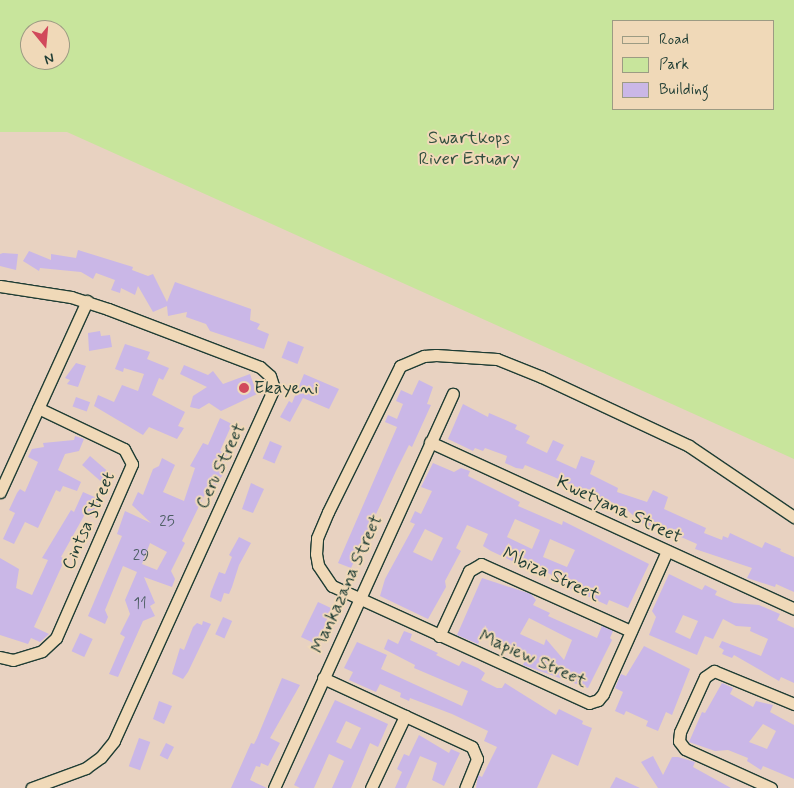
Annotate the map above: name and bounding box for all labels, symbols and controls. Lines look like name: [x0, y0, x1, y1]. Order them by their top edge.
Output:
north arrow: [20, 20, 70, 70]
legend: [612, 20, 774, 110]
text: Road: [659, 30, 689, 50]
text: N: [42, 48, 56, 68]
text: Park: [659, 55, 689, 75]
text: Building: [659, 80, 709, 100]
park label: Swartkops River Estuary: [418, 128, 520, 170]
place label: Ekayeni: [254, 377, 318, 399]
marker: Ekayeni: [238, 382, 250, 394]
street label: Ceru Street: [192, 420, 250, 512]
street label: Cintsa Street: [57, 467, 121, 575]
street label: Kwetyana Street: [553, 472, 685, 548]
street label: Mankazana Street: [307, 512, 387, 656]
house number: 25: [159, 514, 175, 532]
street label: Mbiza Street: [499, 543, 603, 607]
house number: 29: [133, 548, 149, 566]
house number: 11: [133, 596, 147, 614]
street label: Mapiew Street: [476, 626, 590, 692]

